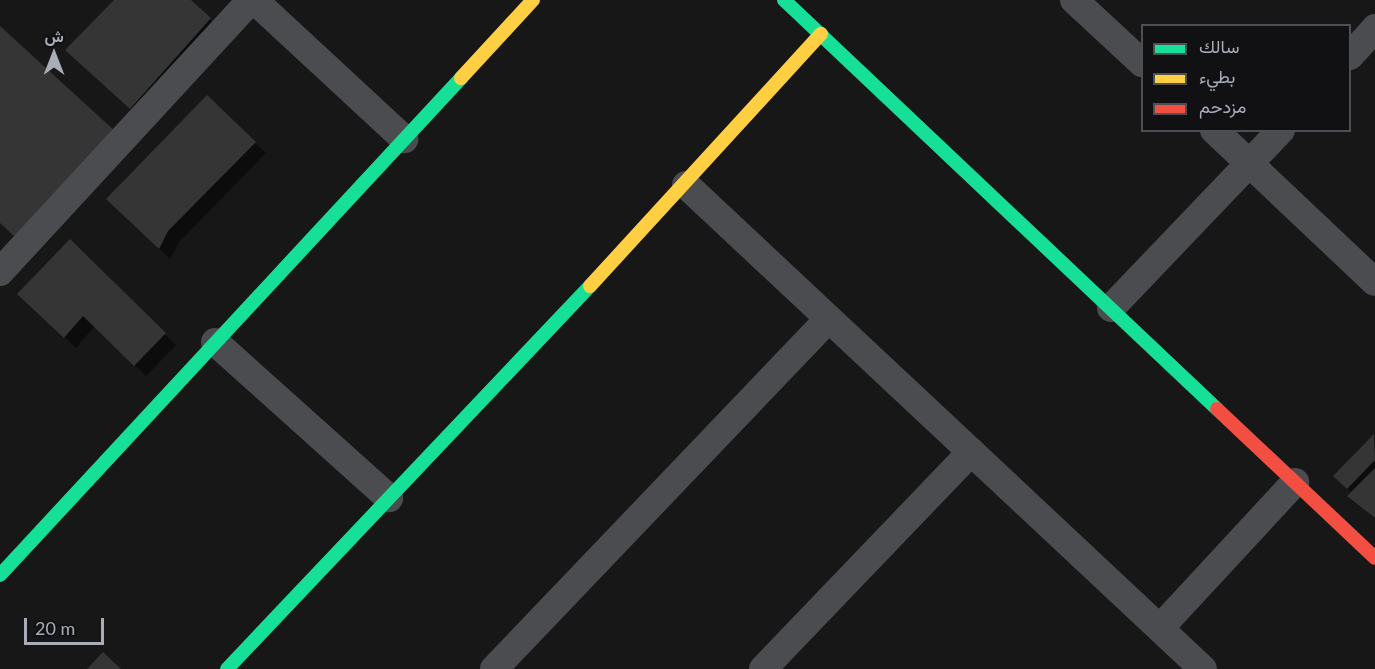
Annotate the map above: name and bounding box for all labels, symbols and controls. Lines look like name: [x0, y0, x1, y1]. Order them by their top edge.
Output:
north arrow: [24, 24, 84, 84]
legend: [1141, 24, 1351, 132]
text: ش: [44, 26, 64, 45]
text: سالك: [1199, 35, 1239, 57]
text: بطيء: [1199, 65, 1235, 87]
text: مزدحم: [1199, 95, 1246, 117]
scale bar: [27, 606, 106, 644]
text: 20 m: [35, 617, 75, 639]

